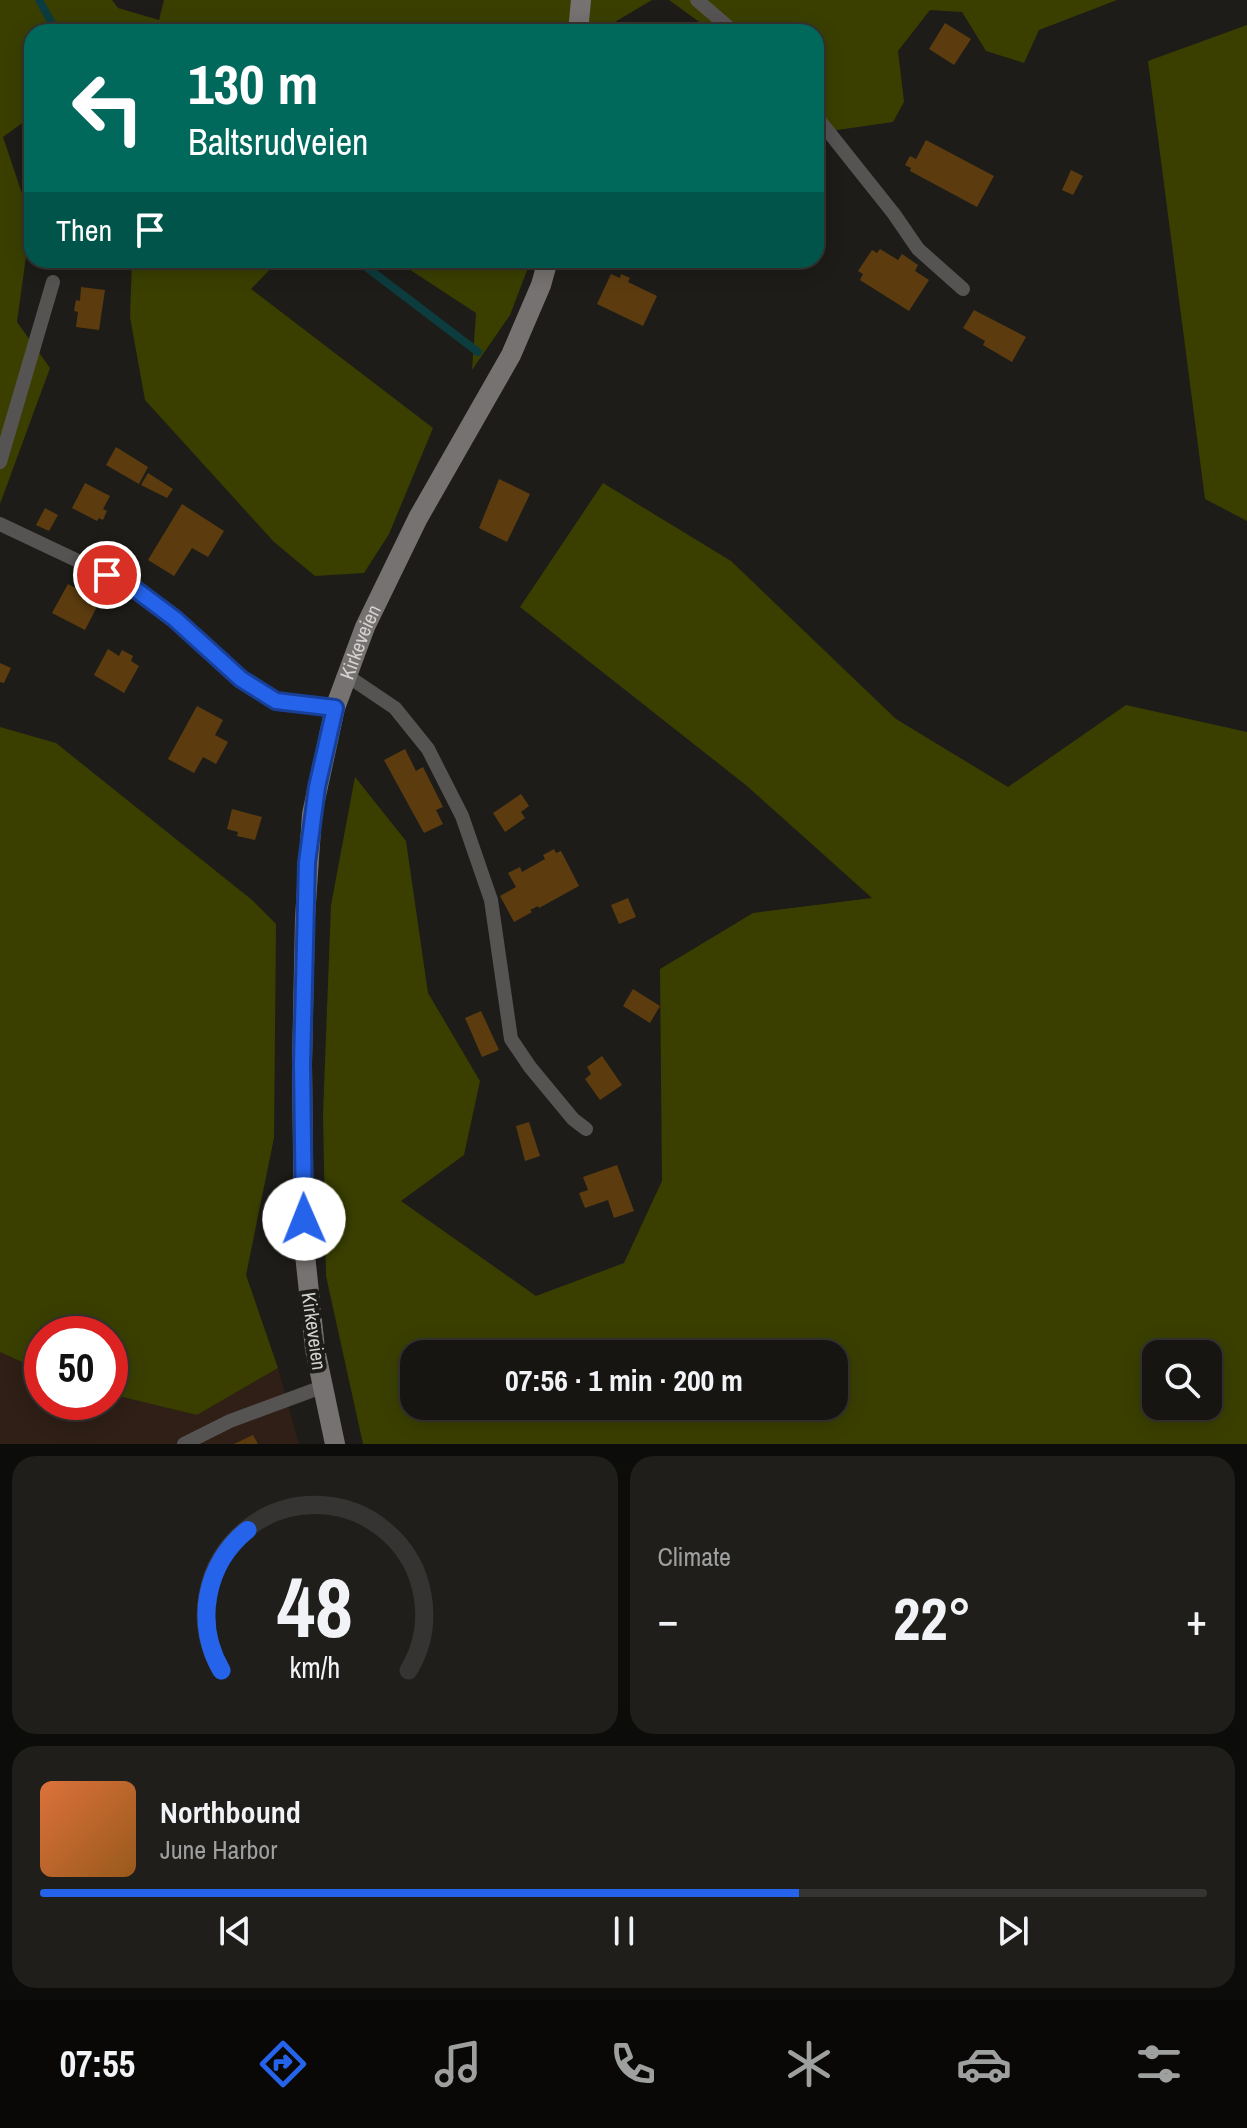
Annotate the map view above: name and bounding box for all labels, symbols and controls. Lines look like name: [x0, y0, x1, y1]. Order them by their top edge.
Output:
text: 130 m: [188, 46, 318, 121]
icon: left: [56, 56, 160, 160]
text: Baltsrudveien: [188, 118, 369, 166]
icon: arrive: [128, 208, 172, 252]
text: Then: [56, 210, 112, 250]
pin: [73, 541, 141, 609]
icon: arrive: [85, 553, 129, 597]
street label: Kirkeveien: [333, 600, 387, 683]
position arrow: [262, 1177, 346, 1261]
street label: Kirkeveien: [296, 1290, 333, 1372]
speed limit sign: 50: [24, 1316, 128, 1420]
map controls: [1142, 1340, 1222, 1420]
button: search: [1142, 1340, 1222, 1420]
text: 07:56 · 1 min · 200 m: [505, 1360, 743, 1400]
text: Climate: [658, 1539, 731, 1574]
text: 48: [277, 1551, 353, 1663]
text: 22°: [893, 1578, 972, 1659]
text: −: [658, 1589, 679, 1649]
text: +: [1186, 1589, 1207, 1649]
text: km/h: [289, 1648, 340, 1687]
text: Northbound: [160, 1792, 301, 1832]
text: June Harbor: [160, 1832, 277, 1867]
icon: previous: [213, 1909, 257, 1953]
icon: pause: [602, 1909, 646, 1953]
icon: next: [991, 1909, 1035, 1953]
icon: directions: [255, 2036, 311, 2092]
icon: music: [430, 2036, 486, 2092]
icon: phone: [605, 2036, 661, 2092]
icon: climate: [781, 2036, 837, 2092]
icon: car: [956, 2036, 1012, 2092]
icon: filters: [1131, 2036, 1187, 2092]
text: 07:55: [60, 2040, 135, 2088]

